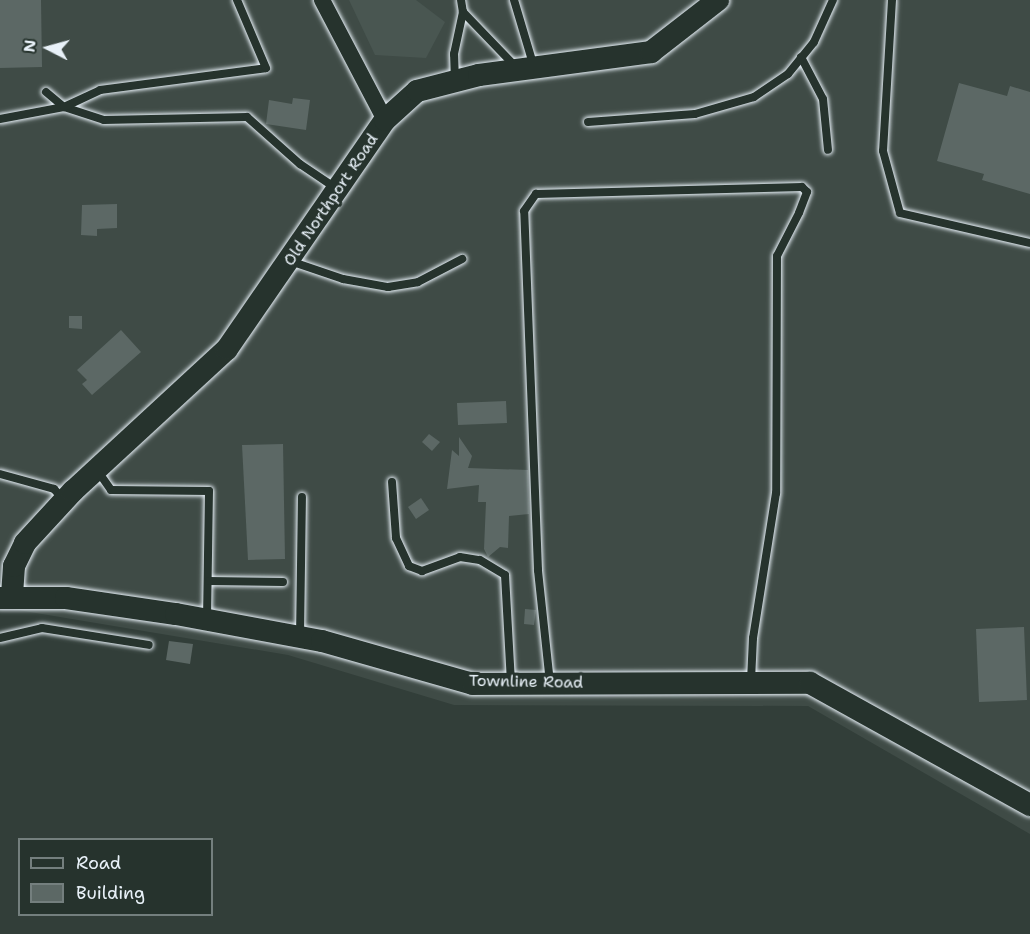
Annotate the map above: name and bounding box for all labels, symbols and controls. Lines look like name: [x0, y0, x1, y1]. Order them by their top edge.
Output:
north arrow: [18, 18, 78, 78]
text: N: [18, 39, 41, 53]
street label: Old Northport Road: [280, 130, 382, 270]
street label: Townline Road: [469, 671, 583, 693]
legend: [18, 838, 213, 916]
text: Road: [76, 851, 121, 875]
text: Building: [76, 881, 145, 905]

